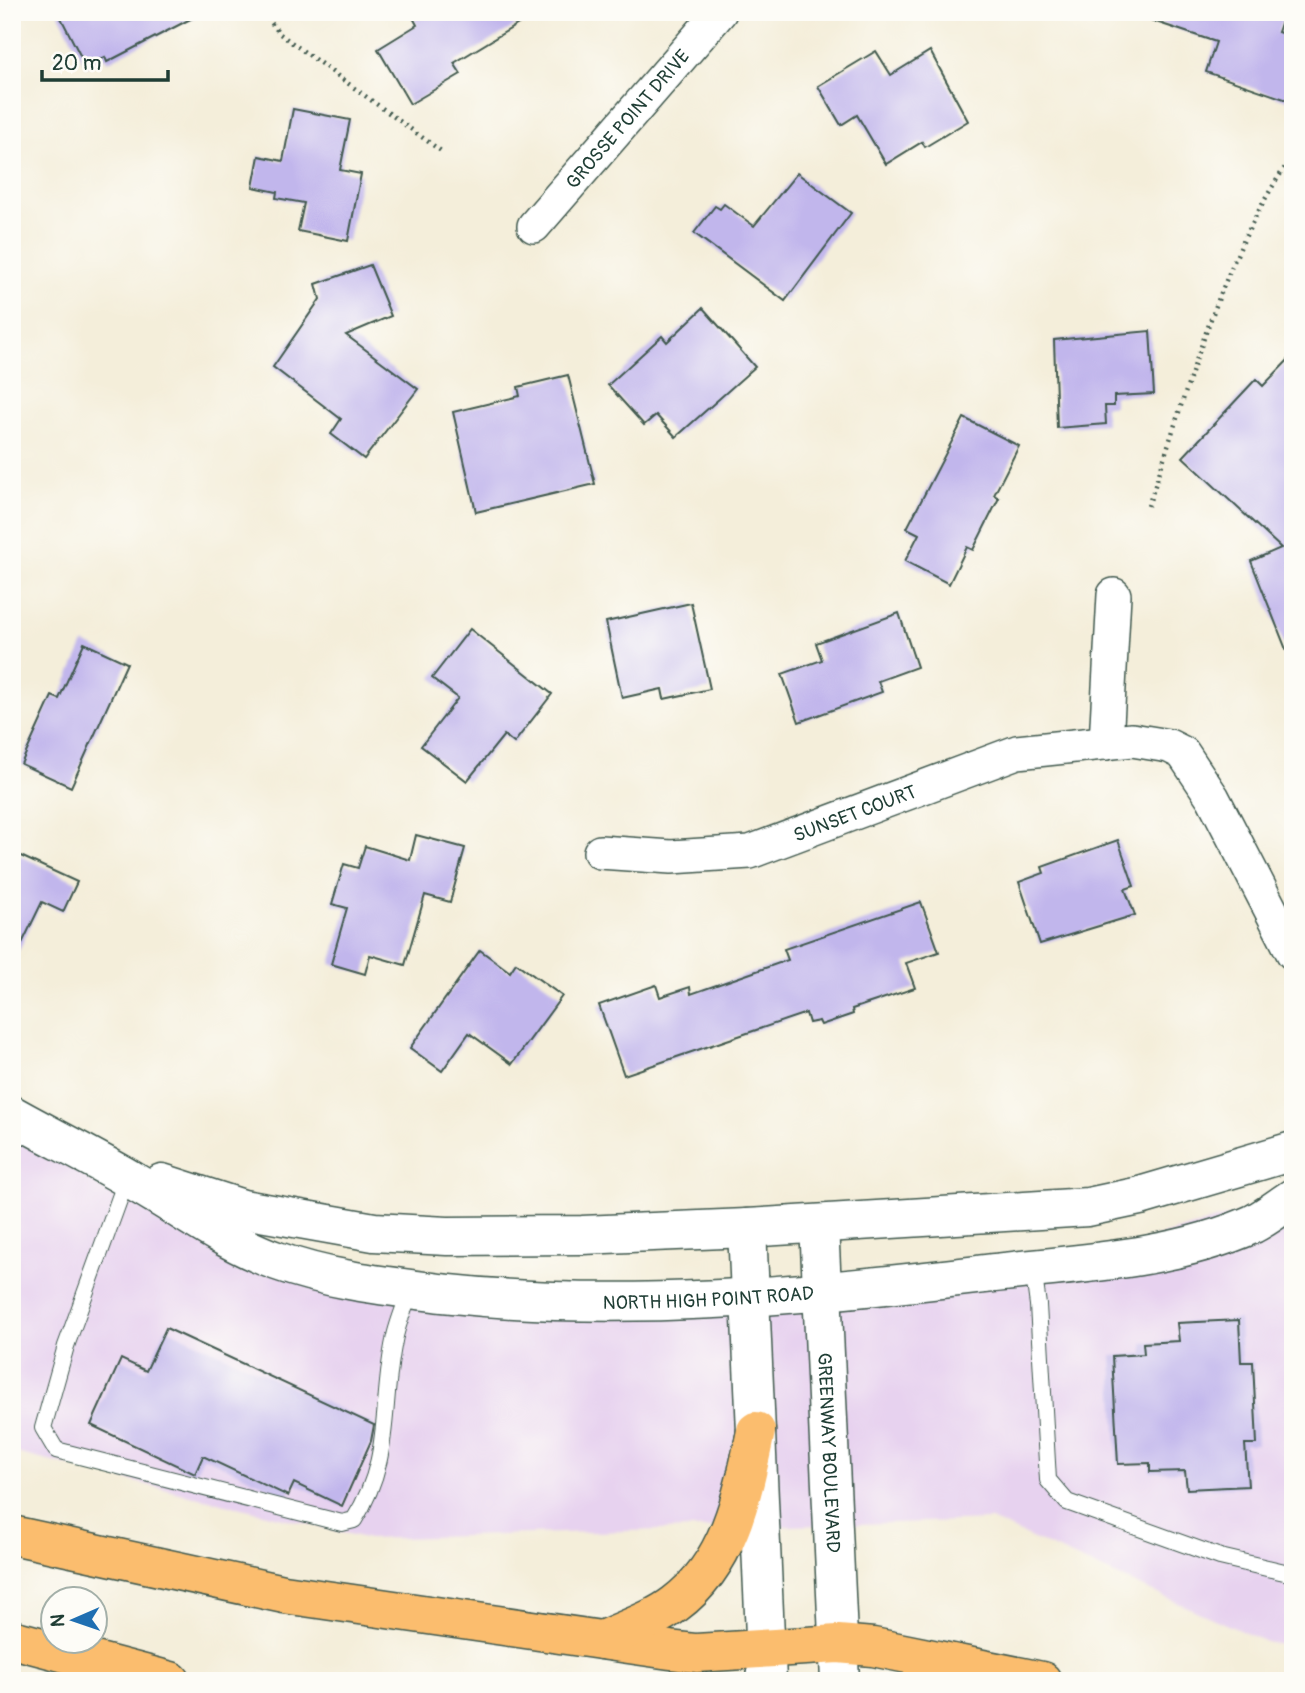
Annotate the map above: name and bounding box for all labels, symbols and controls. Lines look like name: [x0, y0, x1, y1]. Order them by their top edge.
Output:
scale bar: [42, 38, 168, 82]
street label: GROSSE POINT DRIVE: [561, 45, 695, 194]
text: 20 m: [52, 50, 101, 77]
street label: SUNSET COURT: [790, 780, 920, 848]
street label: NORTH HIGH POINT ROAD: [603, 1281, 815, 1315]
street label: GREENWAY BOULEVARD: [812, 1352, 845, 1554]
north arrow: [38, 1584, 108, 1654]
text: N: [46, 1614, 70, 1627]

